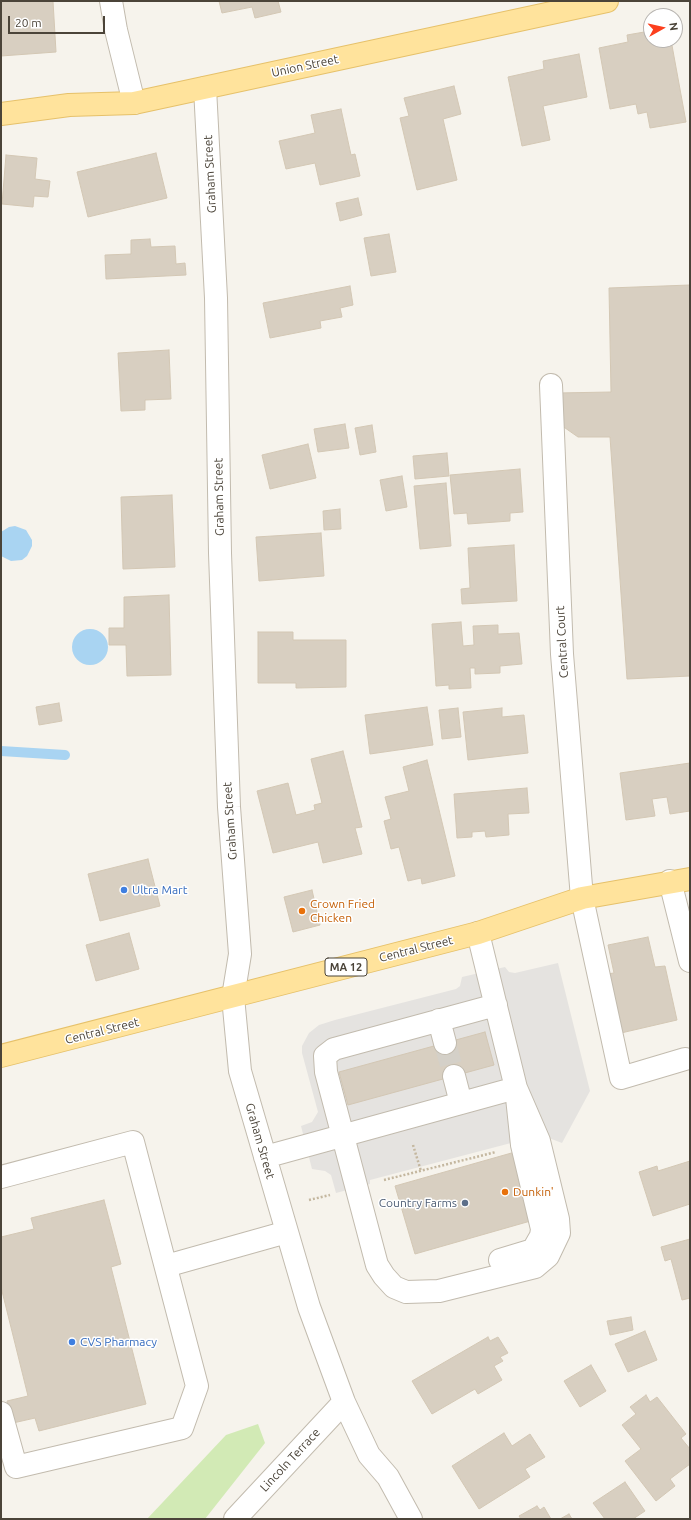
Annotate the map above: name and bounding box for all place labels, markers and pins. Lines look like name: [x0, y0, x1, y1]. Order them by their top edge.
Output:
place label: Ultra Mart: [132, 883, 187, 897]
marker: Ultra Mart: [119, 885, 129, 895]
place label: Crown Fried Chicken: [310, 897, 375, 925]
marker: Crown Fried Chicken: [297, 906, 307, 916]
place label: Dunkin': [513, 1185, 554, 1199]
marker: Dunkin': [500, 1187, 510, 1197]
place label: Country Farms: [379, 1196, 457, 1210]
marker: Country Farms: [460, 1198, 470, 1208]
place label: CVS Pharmacy: [80, 1335, 157, 1349]
marker: CVS Pharmacy: [67, 1337, 77, 1347]

